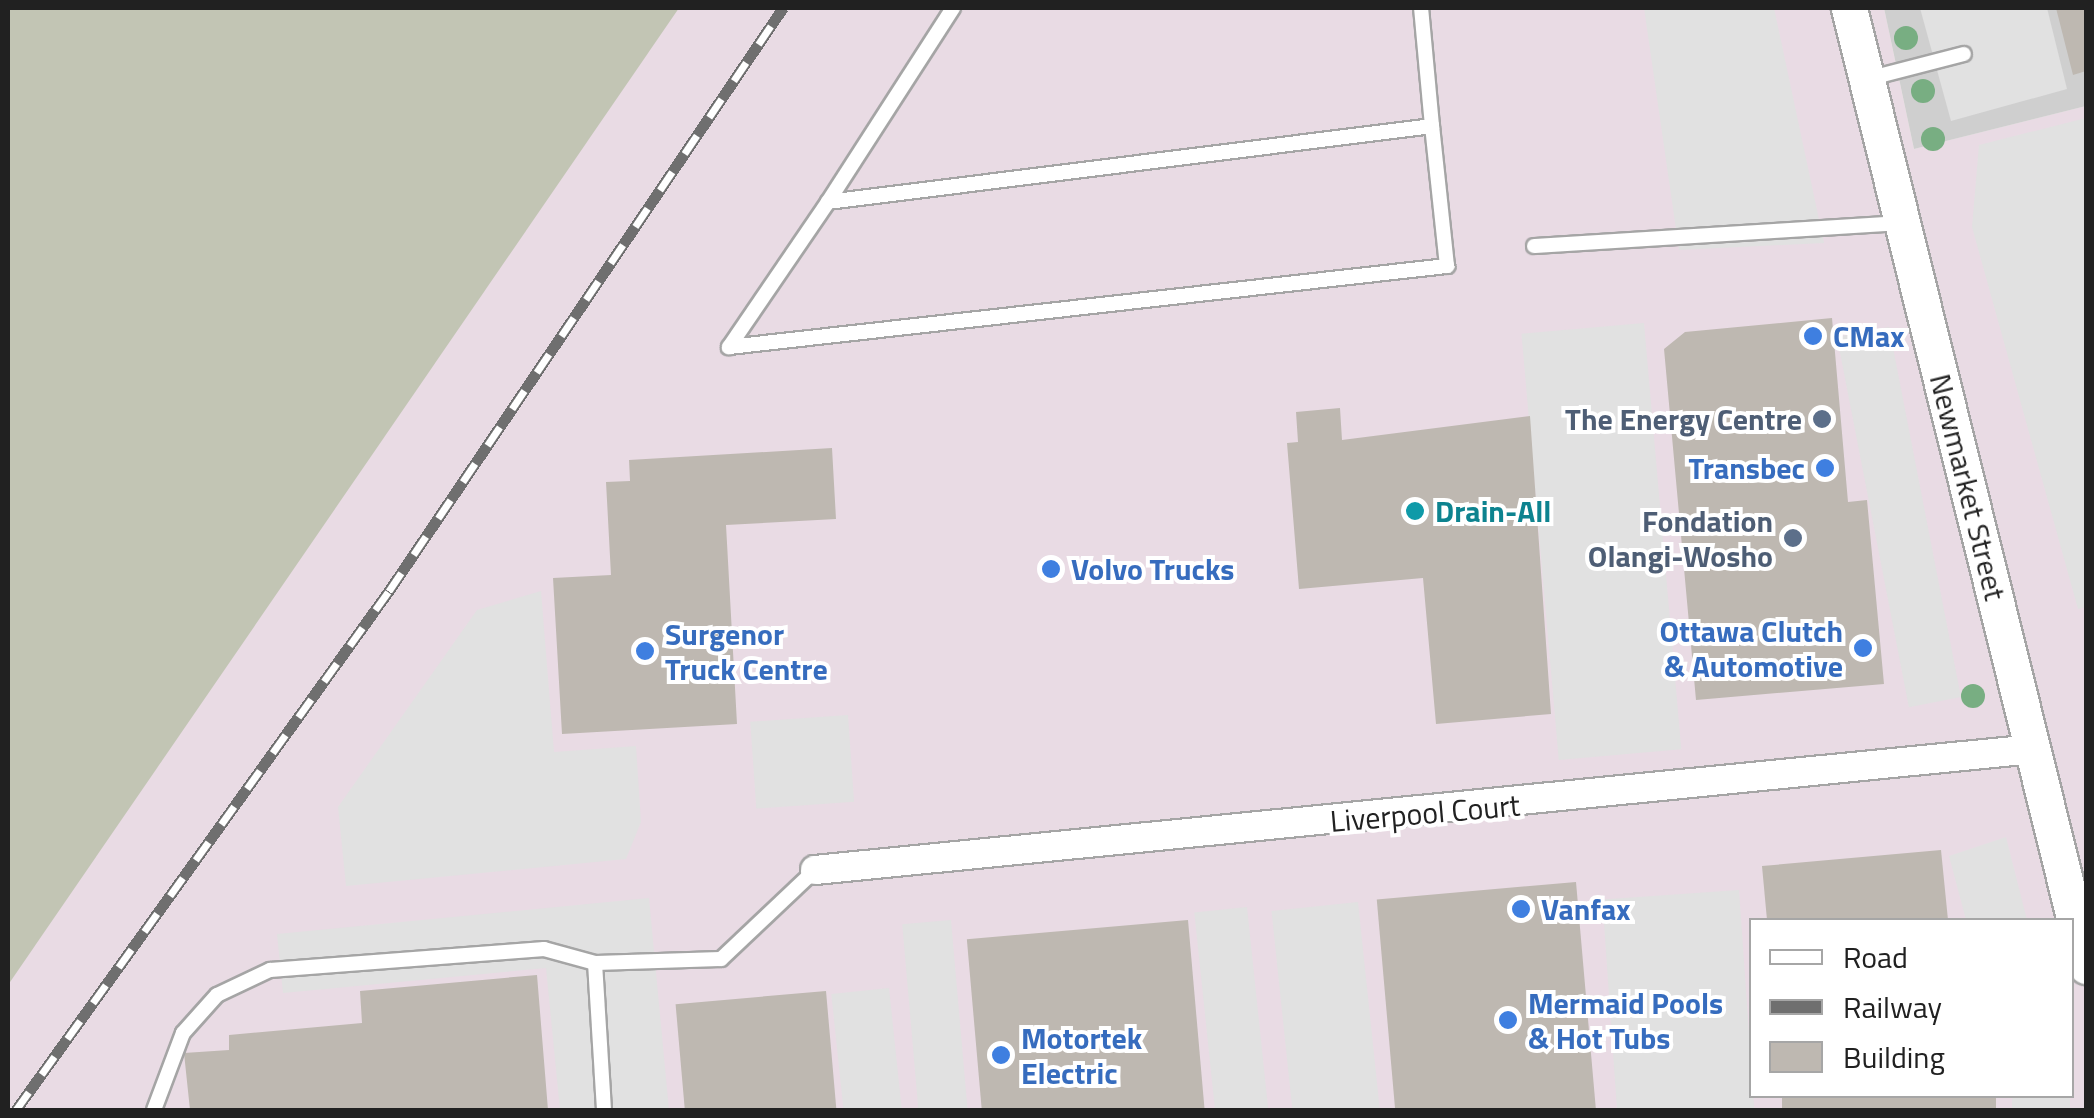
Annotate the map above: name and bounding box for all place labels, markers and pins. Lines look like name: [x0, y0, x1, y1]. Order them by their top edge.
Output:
place label: CMax: [1833, 318, 1905, 354]
marker: CMax: [1802, 325, 1824, 347]
place label: The Energy Centre: [1565, 401, 1802, 437]
marker: The Energy Centre: [1811, 408, 1833, 430]
place label: Transbec: [1689, 450, 1805, 486]
marker: Transbec: [1814, 457, 1836, 479]
place label: Drain-All: [1435, 493, 1551, 529]
marker: Drain-All: [1404, 500, 1426, 522]
place label: Fondation Olangi-Wosho: [1588, 503, 1773, 574]
marker: Fondation Olangi-Wosho: [1782, 527, 1804, 549]
place label: Volvo Trucks: [1071, 551, 1235, 587]
marker: Volvo Trucks: [1040, 558, 1062, 580]
place label: Ottawa Clutch & Automotive: [1659, 613, 1843, 684]
place label: Surgenor Truck Centre: [665, 616, 828, 686]
marker: Ottawa Clutch & Automotive: [1852, 637, 1874, 659]
marker: Surgenor Truck Centre: [634, 640, 656, 662]
place label: Vanfax: [1541, 891, 1631, 927]
marker: Vanfax: [1510, 898, 1532, 920]
place label: Mermaid Pools & Hot Tubs: [1528, 985, 1723, 1056]
marker: Mermaid Pools & Hot Tubs: [1497, 1009, 1519, 1031]
place label: Motortek Electric: [1021, 1020, 1142, 1090]
marker: Motortek Electric: [990, 1044, 1012, 1066]

